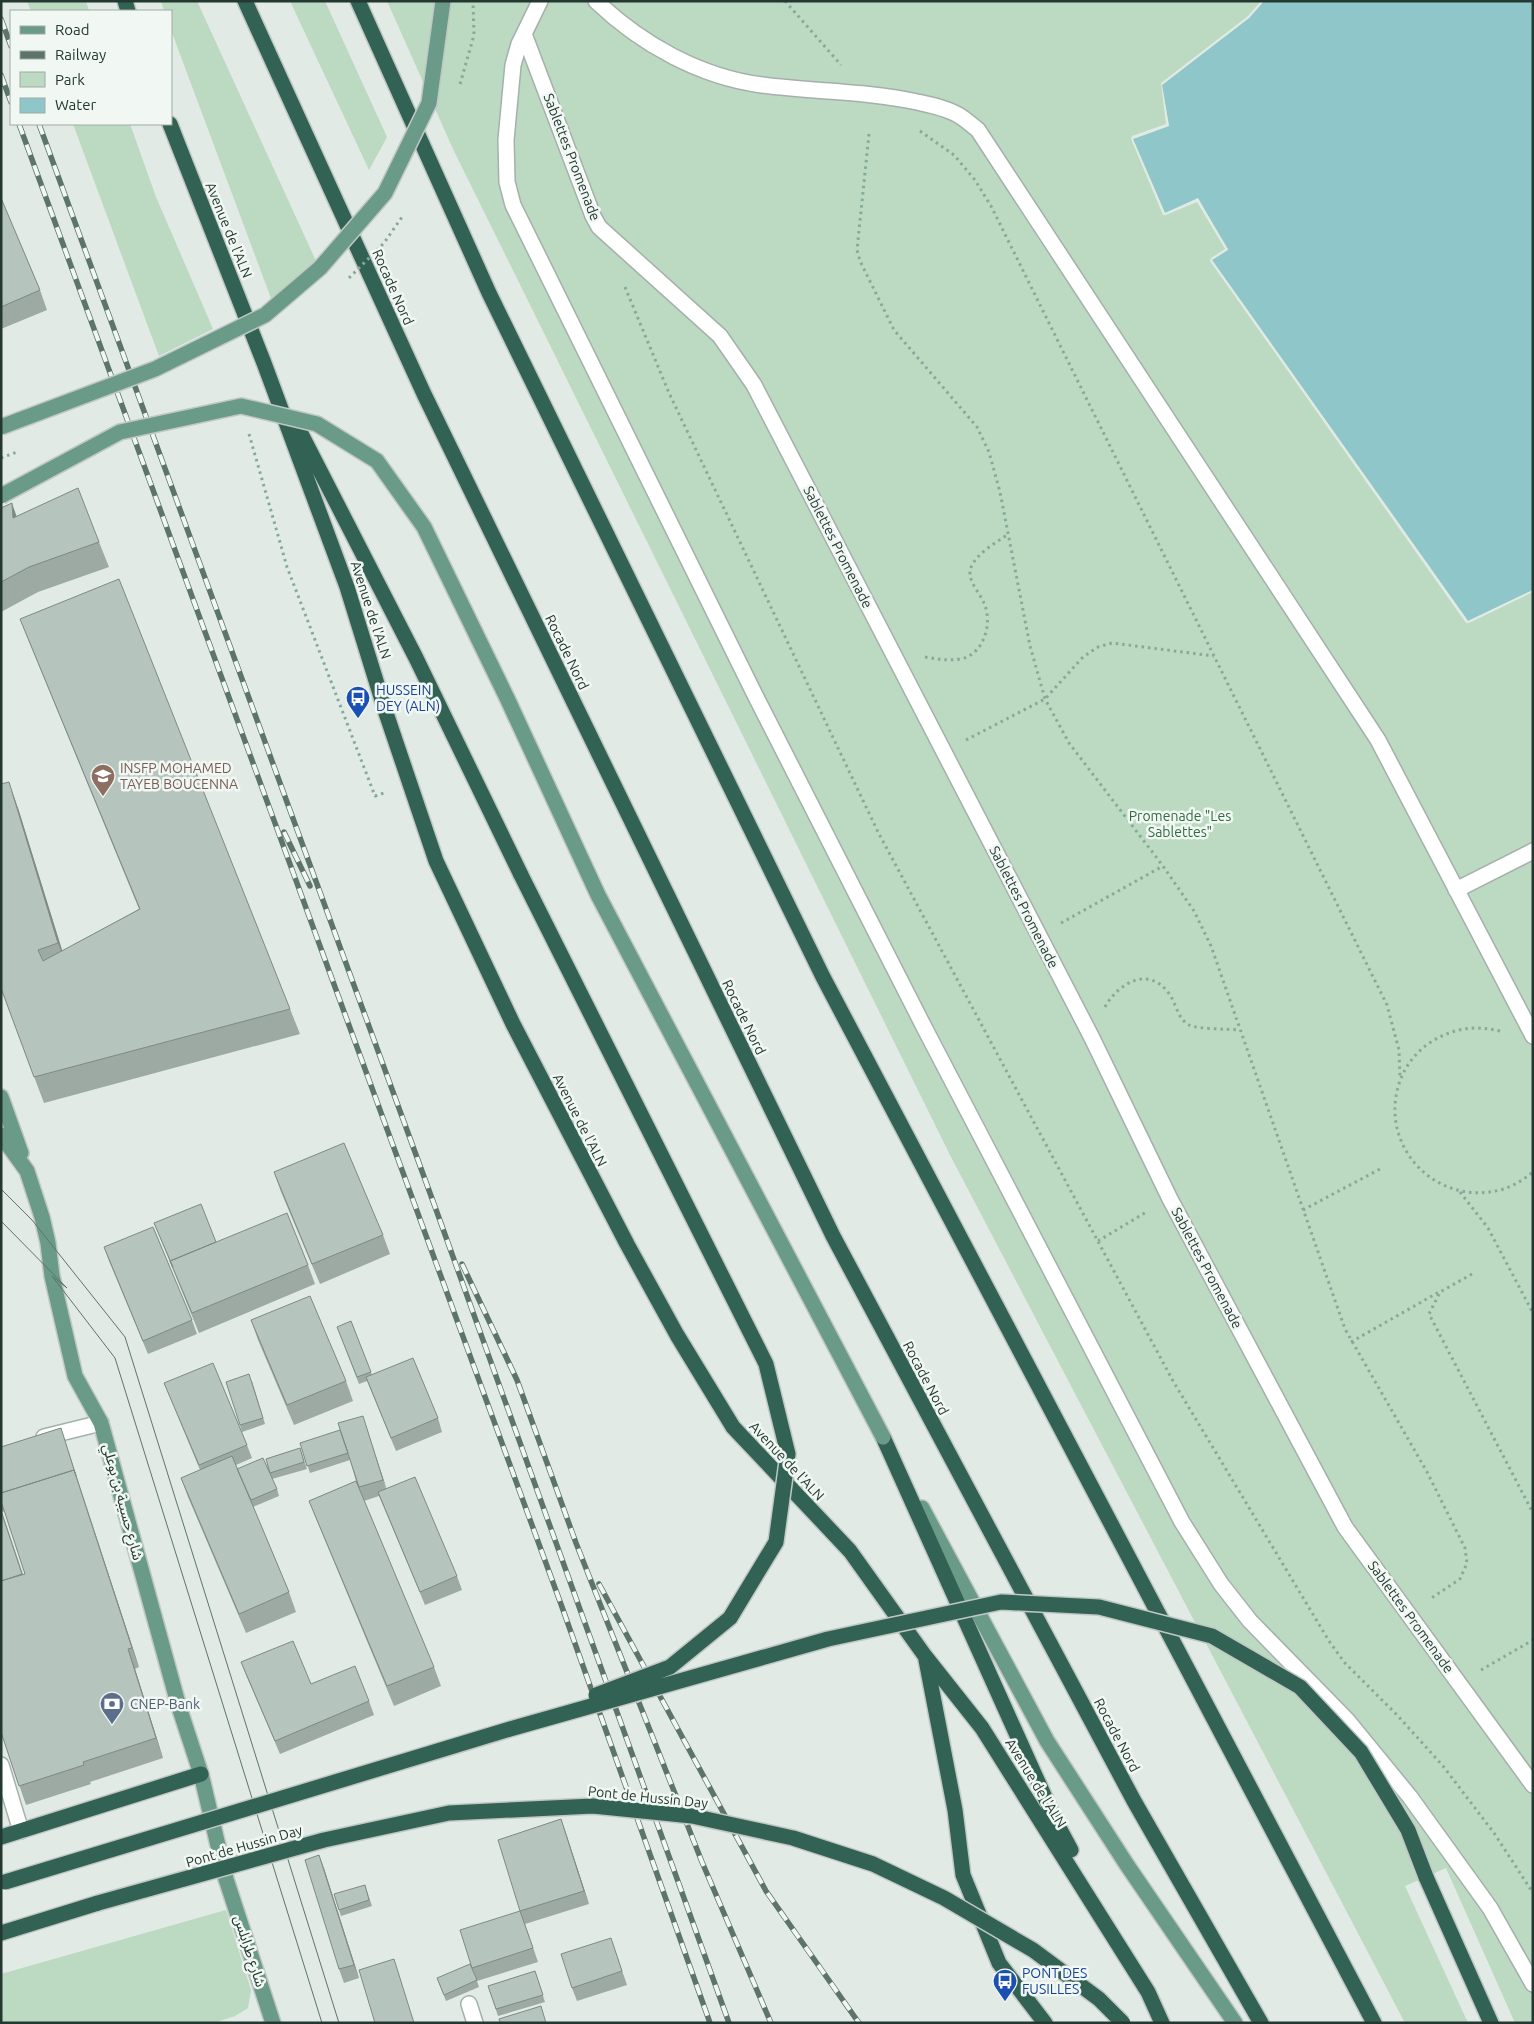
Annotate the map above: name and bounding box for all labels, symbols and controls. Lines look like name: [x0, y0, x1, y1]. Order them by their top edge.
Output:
legend: [10, 10, 172, 125]
text: Road: [55, 21, 90, 38]
text: Railway: [55, 46, 106, 63]
text: Park: [55, 71, 85, 88]
street label: Sablettes Promenade: [540, 91, 604, 223]
text: Water: [55, 96, 96, 113]
street label: Avenue de l'ALN: [203, 180, 255, 280]
street label: Rocade Nord: [369, 247, 417, 327]
street label: Sablettes Promenade: [800, 483, 876, 611]
street label: Avenue de l'ALN: [348, 559, 394, 661]
street label: Rocade Nord: [542, 612, 592, 692]
place label: HUSSEIN DEY (ALN): [376, 682, 440, 714]
bus stop icon: HUSSEIN DEY (ALN): [345, 685, 371, 719]
place label: INSFP MOHAMED TAYEB BOUCENNA: [120, 760, 238, 792]
school or university icon: INSFP MOHAMED TAYEB BOUCENNA: [90, 763, 116, 797]
park label: Promenade "Les Sablettes": [1129, 808, 1231, 840]
street label: Sablettes Promenade: [986, 843, 1062, 971]
street label: Rocade Nord: [719, 977, 769, 1057]
street label: Avenue de l'ALN: [550, 1071, 610, 1169]
street label: Sablettes Promenade: [1168, 1205, 1246, 1331]
street label: Rocade Nord: [900, 1338, 952, 1418]
street label: Avenue de l'ALN: [746, 1418, 828, 1504]
street label: شارع حسيبة بن بوعلي: [97, 1442, 146, 1563]
street label: Sablettes Promenade: [1365, 1558, 1457, 1676]
bank icon: CNEP-Bank: [99, 1691, 125, 1725]
street label: Rocade Nord: [1091, 1695, 1143, 1775]
place label: CNEP-Bank: [130, 1696, 200, 1712]
street label: Avenue de l'ALN: [1002, 1736, 1070, 1830]
street label: Pont de Hussin Day: [587, 1783, 709, 1811]
street label: Pont de Hussin Day: [184, 1822, 304, 1870]
street label: شارع طرابلس: [228, 1913, 269, 1990]
place label: PONT DES FUSILLES: [1022, 1965, 1087, 1997]
bus stop icon: PONT DES FUSILLES: [992, 1968, 1018, 2002]

